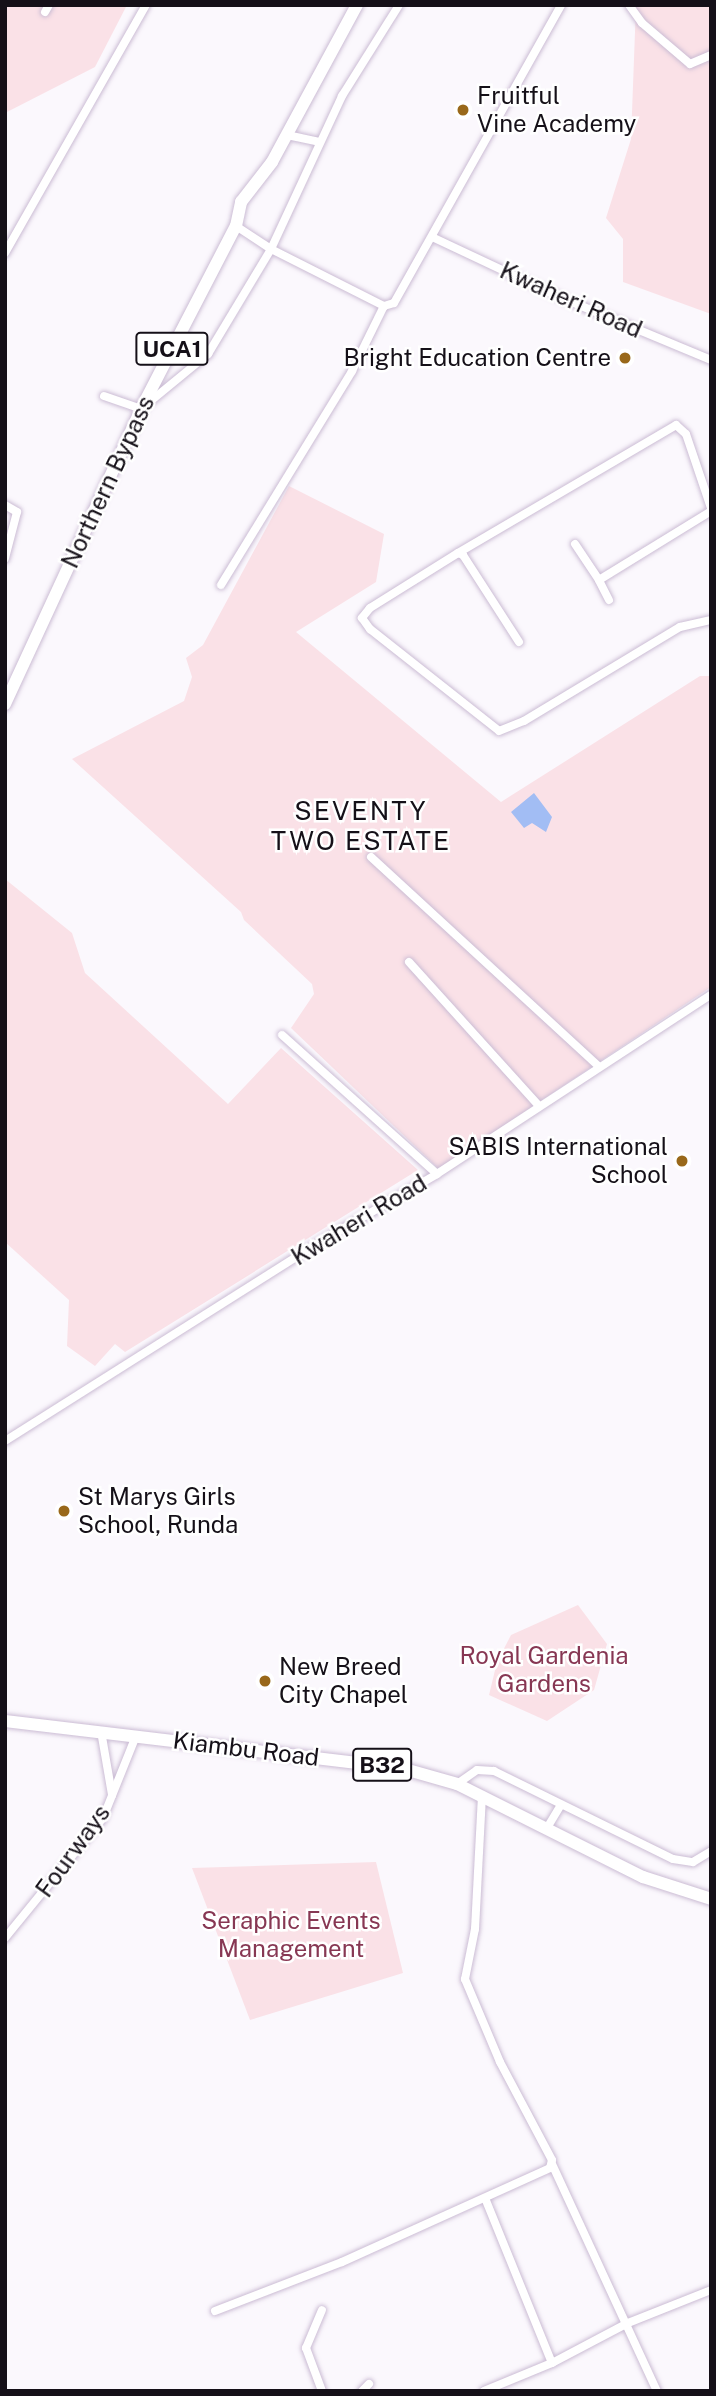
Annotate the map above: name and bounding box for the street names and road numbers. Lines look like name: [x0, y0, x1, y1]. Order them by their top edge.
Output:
street label: Kwaheri Road: [495, 256, 647, 344]
road number: UCA1: [135, 330, 209, 368]
street label: Northern Bypass: [55, 391, 161, 573]
street label: Kwaheri Road: [286, 1168, 432, 1272]
street label: Kiambu Road: [171, 1726, 321, 1772]
road number: B32: [350, 1746, 414, 1784]
street label: Fourways: [30, 1799, 116, 1903]

